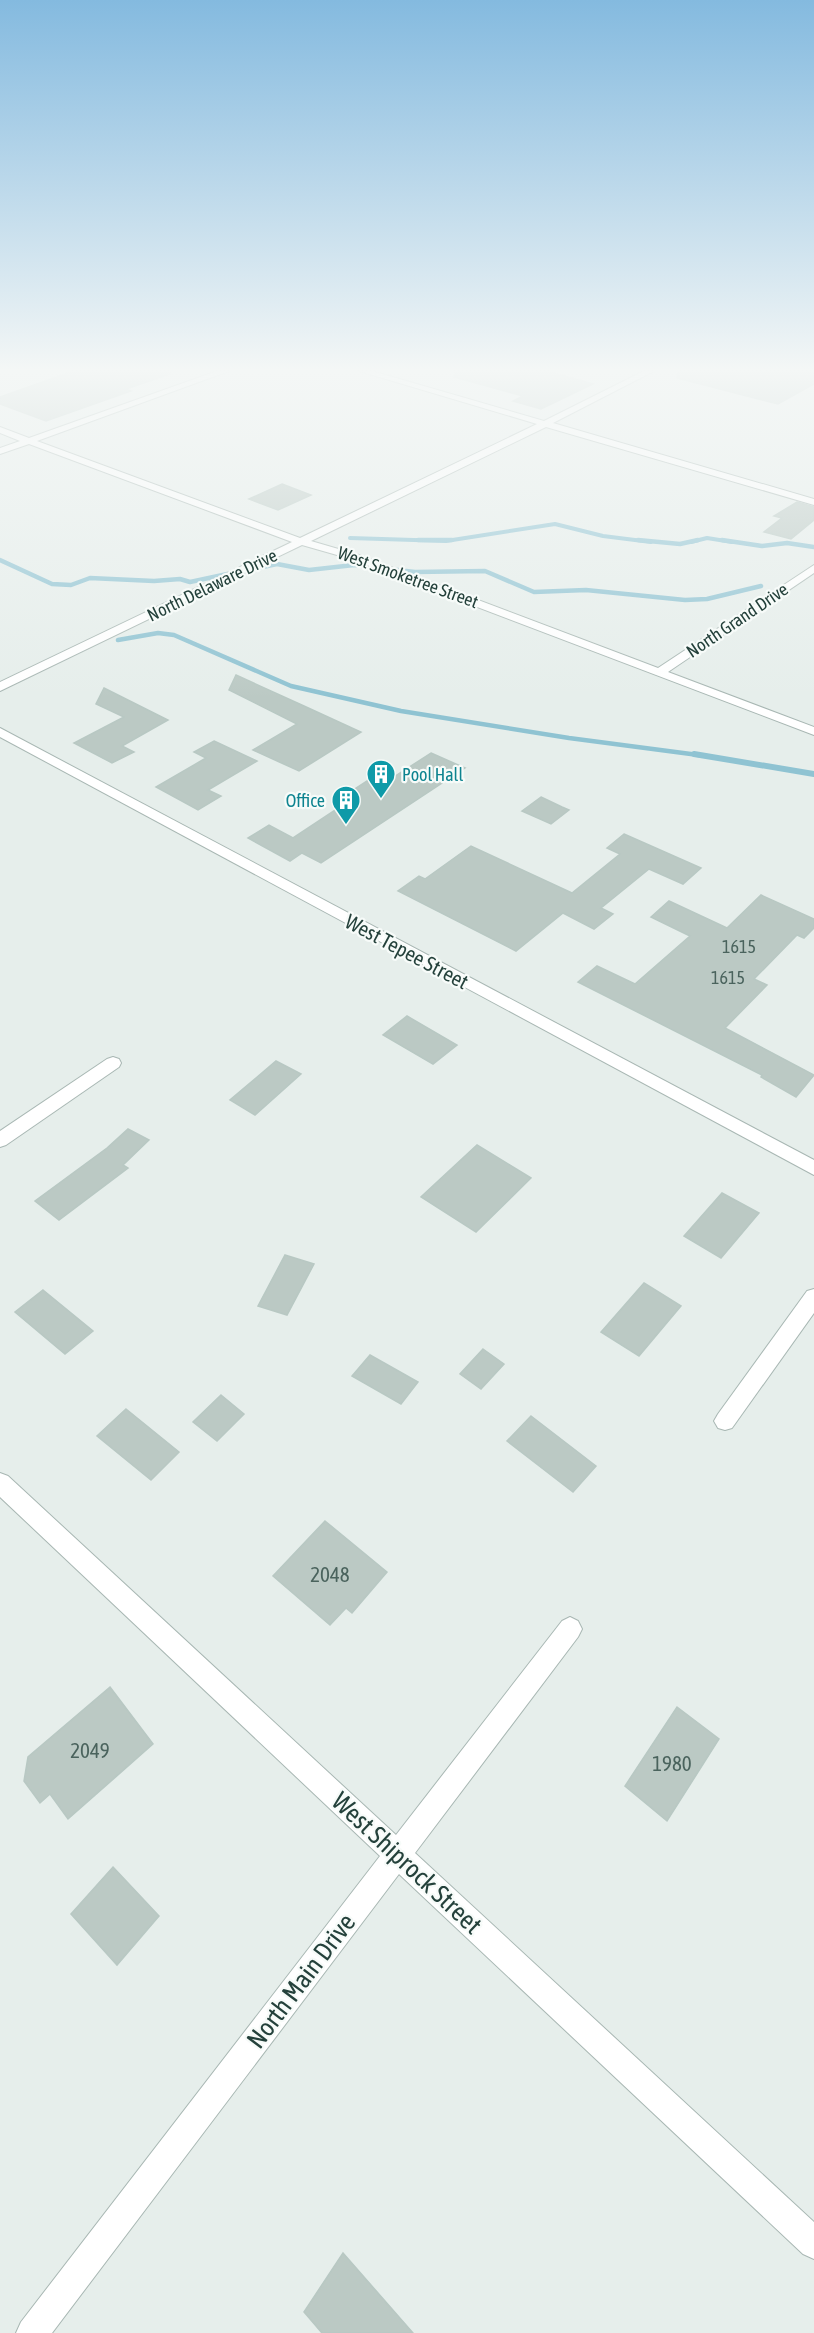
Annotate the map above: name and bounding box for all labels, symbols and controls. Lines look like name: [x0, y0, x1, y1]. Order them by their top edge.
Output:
street label: West Smoketree Street: [335, 542, 481, 612]
street label: North Delaware Drive: [144, 544, 280, 626]
street label: North Grand Drive: [682, 578, 792, 662]
building icon: Pool Hall: [365, 758, 397, 800]
place label: Pool Hall: [402, 764, 463, 785]
building icon: Office: [330, 784, 362, 826]
place label: Office: [286, 790, 325, 811]
street label: West Tepee Street: [341, 909, 473, 993]
house number: 1615: [722, 936, 756, 957]
house number: 1615: [711, 967, 745, 988]
house number: 2048: [310, 1562, 350, 1586]
house number: 2049: [70, 1738, 110, 1762]
house number: 1980: [652, 1751, 692, 1775]
street label: West Shiprock Street: [326, 1786, 488, 1940]
street label: North Main Drive: [241, 1908, 361, 2054]

